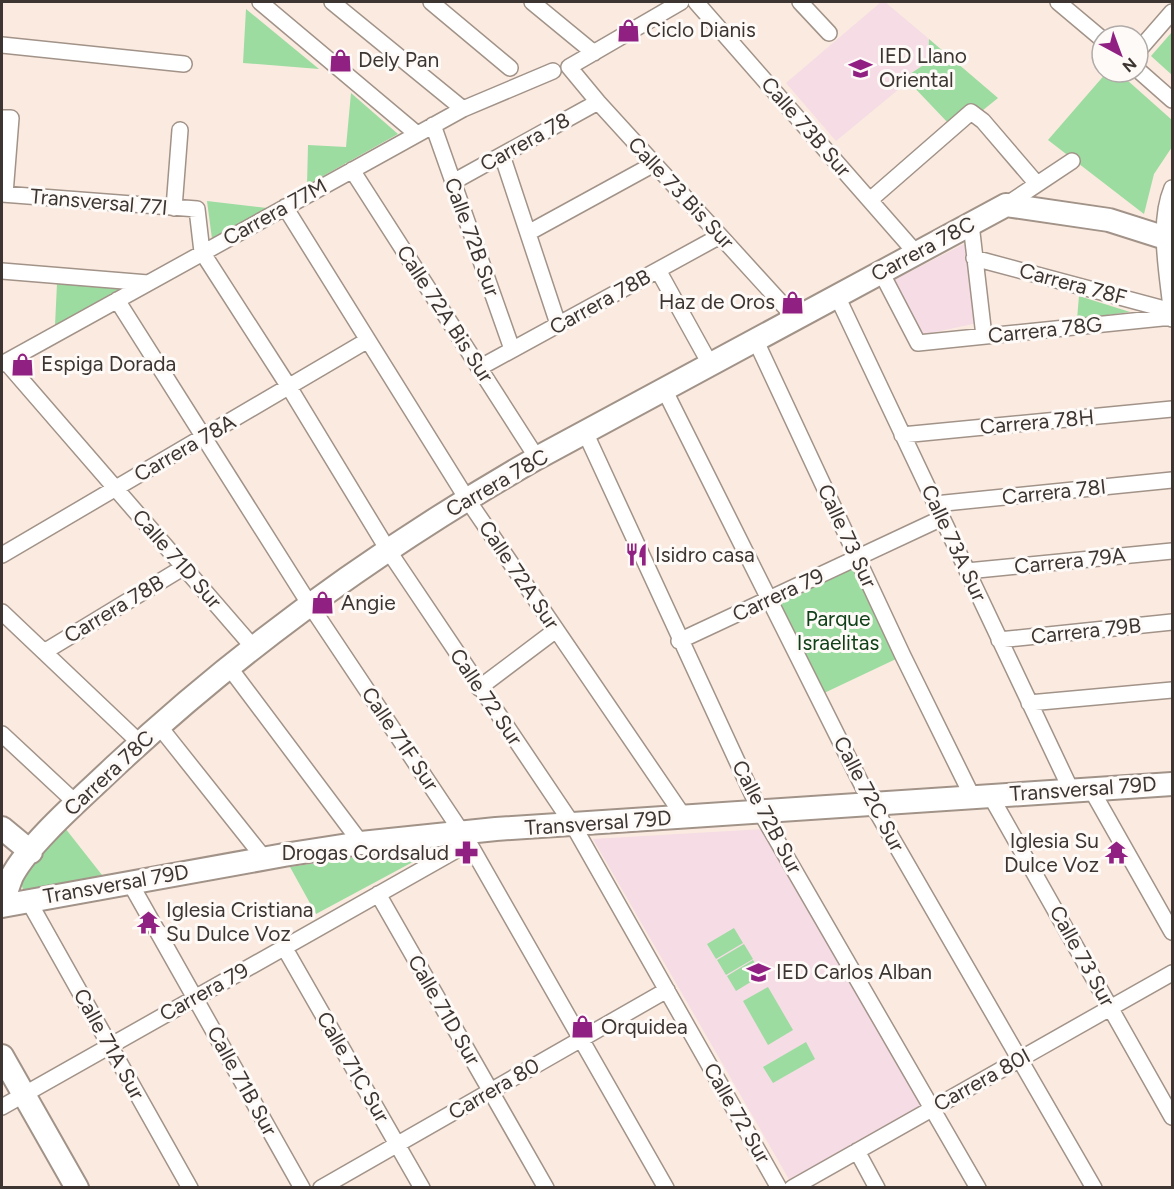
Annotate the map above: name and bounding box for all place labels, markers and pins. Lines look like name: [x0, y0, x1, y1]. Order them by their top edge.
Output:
shop icon: Ciclo Dianis: [615, 17, 641, 43]
place label: Ciclo Dianis: [646, 17, 756, 42]
place label: IED Llano Oriental: [879, 43, 967, 92]
shop icon: Dely Pan: [327, 47, 353, 73]
place label: Dely Pan: [358, 47, 439, 72]
school or university icon: IED Llano Oriental: [848, 55, 874, 81]
place label: Haz de Oros: [659, 289, 775, 314]
shop icon: Haz de Oros: [780, 289, 806, 315]
shop icon: Espiga Dorada: [10, 351, 36, 377]
place label: Espiga Dorada: [41, 351, 176, 376]
restaurant icon: Isidro casa: [624, 542, 650, 568]
place label: Isidro casa: [655, 542, 755, 567]
shop icon: Angie: [310, 590, 336, 616]
place label: Angie: [341, 590, 396, 615]
place label: Iglesia Su Dulce Voz: [1004, 828, 1099, 877]
place label: Drogas Cordsalud: [281, 840, 449, 865]
pharmacy icon: Drogas Cordsalud: [454, 840, 480, 866]
temple icon: Iglesia Su Dulce Voz: [1104, 840, 1130, 866]
place label: Iglesia Cristiana Su Dulce Voz: [166, 897, 314, 946]
temple icon: Iglesia Cristiana Su Dulce Voz: [135, 909, 161, 935]
school or university icon: IED Carlos Alban: [745, 959, 771, 985]
place label: IED Carlos Alban: [776, 959, 932, 984]
shop icon: Orquidea: [570, 1014, 596, 1040]
place label: Orquidea: [601, 1014, 688, 1039]

